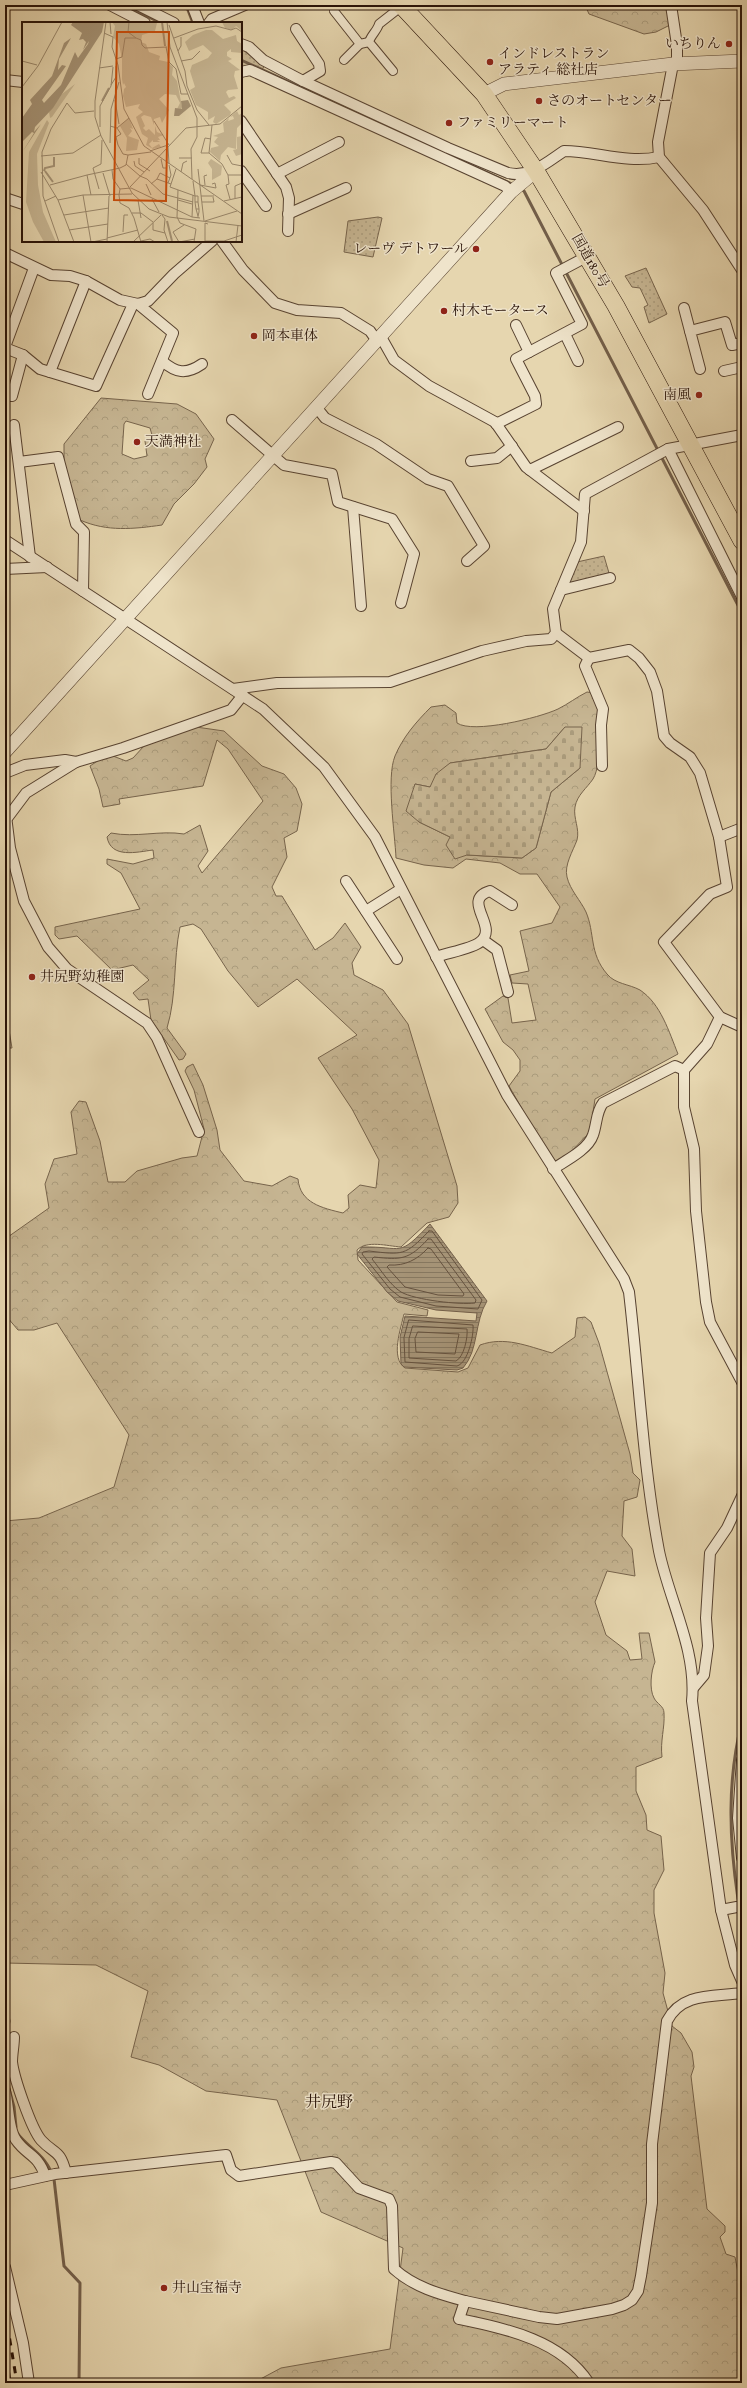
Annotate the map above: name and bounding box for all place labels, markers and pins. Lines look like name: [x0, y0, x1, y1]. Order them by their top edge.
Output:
place label: いちりん: [665, 35, 721, 53]
marker: いちりん: [724, 39, 734, 49]
place label: インドレストラン アラティ 総社店: [498, 45, 610, 79]
marker: インドレストラン アラティ 総社店: [485, 57, 495, 67]
place label: さのオートセンター: [547, 92, 672, 110]
marker: さのオートセンター: [534, 96, 544, 106]
place label: ファミリーマート: [457, 114, 569, 132]
marker: ファミリーマート: [444, 118, 454, 128]
place label: レーヴ デトワール: [353, 240, 468, 258]
marker: レーヴ デトワール: [471, 244, 481, 254]
place label: 村木モータース: [452, 302, 549, 320]
marker: 村木モータース: [439, 306, 449, 316]
place label: 岡本車体: [262, 327, 318, 345]
marker: 岡本車体: [249, 331, 259, 341]
place label: 南風: [663, 386, 691, 404]
marker: 南風: [694, 390, 704, 400]
place label: 天満神社: [145, 433, 201, 451]
marker: 天満神社: [132, 437, 142, 447]
place label: 井尻野幼稚園: [40, 968, 124, 986]
marker: 井尻野幼稚園: [27, 972, 37, 982]
place label: 井山宝福寺: [172, 2279, 242, 2297]
marker: 井山宝福寺: [159, 2283, 169, 2293]

